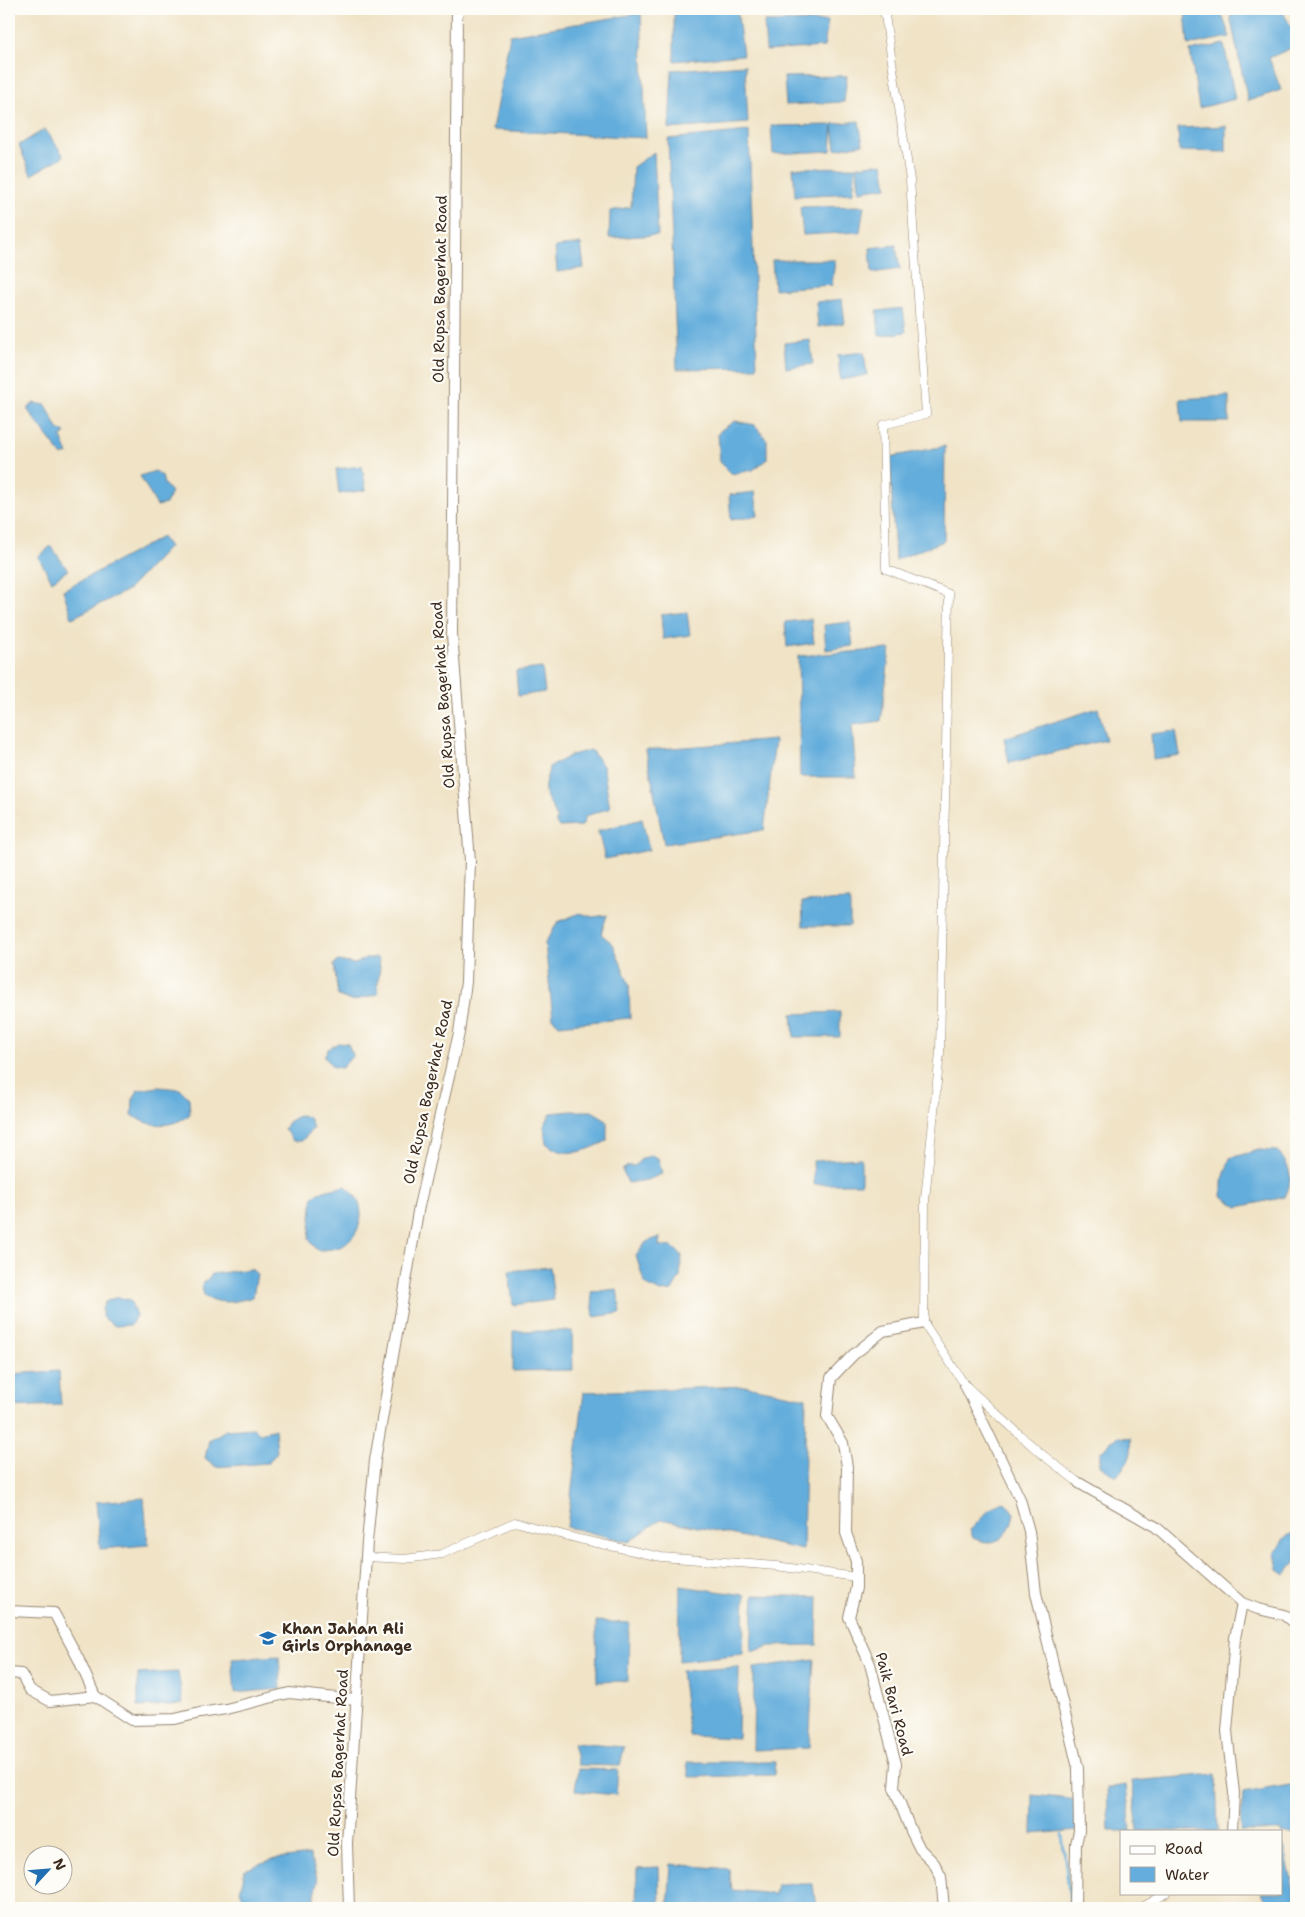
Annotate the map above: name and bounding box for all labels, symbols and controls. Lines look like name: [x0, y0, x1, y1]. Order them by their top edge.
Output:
street label: Old Rupsa Bagerhat Road: [428, 194, 452, 383]
street label: Old Rupsa Bagerhat Road: [426, 600, 460, 789]
street label: Old Rupsa Bagerhat Road: [399, 998, 457, 1186]
place label: Khan Jahan Ali Girls Orphanage: [282, 1619, 412, 1656]
school or university icon: Khan Jahan Ali Girls Orphanage: [258, 1628, 278, 1648]
street label: Paik Bari Road: [871, 1650, 918, 1758]
street label: Old Rupsa Bagerhat Road: [323, 1668, 353, 1857]
legend: [1120, 1830, 1282, 1894]
text: Road: [1165, 1839, 1203, 1859]
north arrow: [22, 1844, 72, 1894]
text: N: [49, 1855, 70, 1873]
text: Water: [1165, 1865, 1209, 1885]

